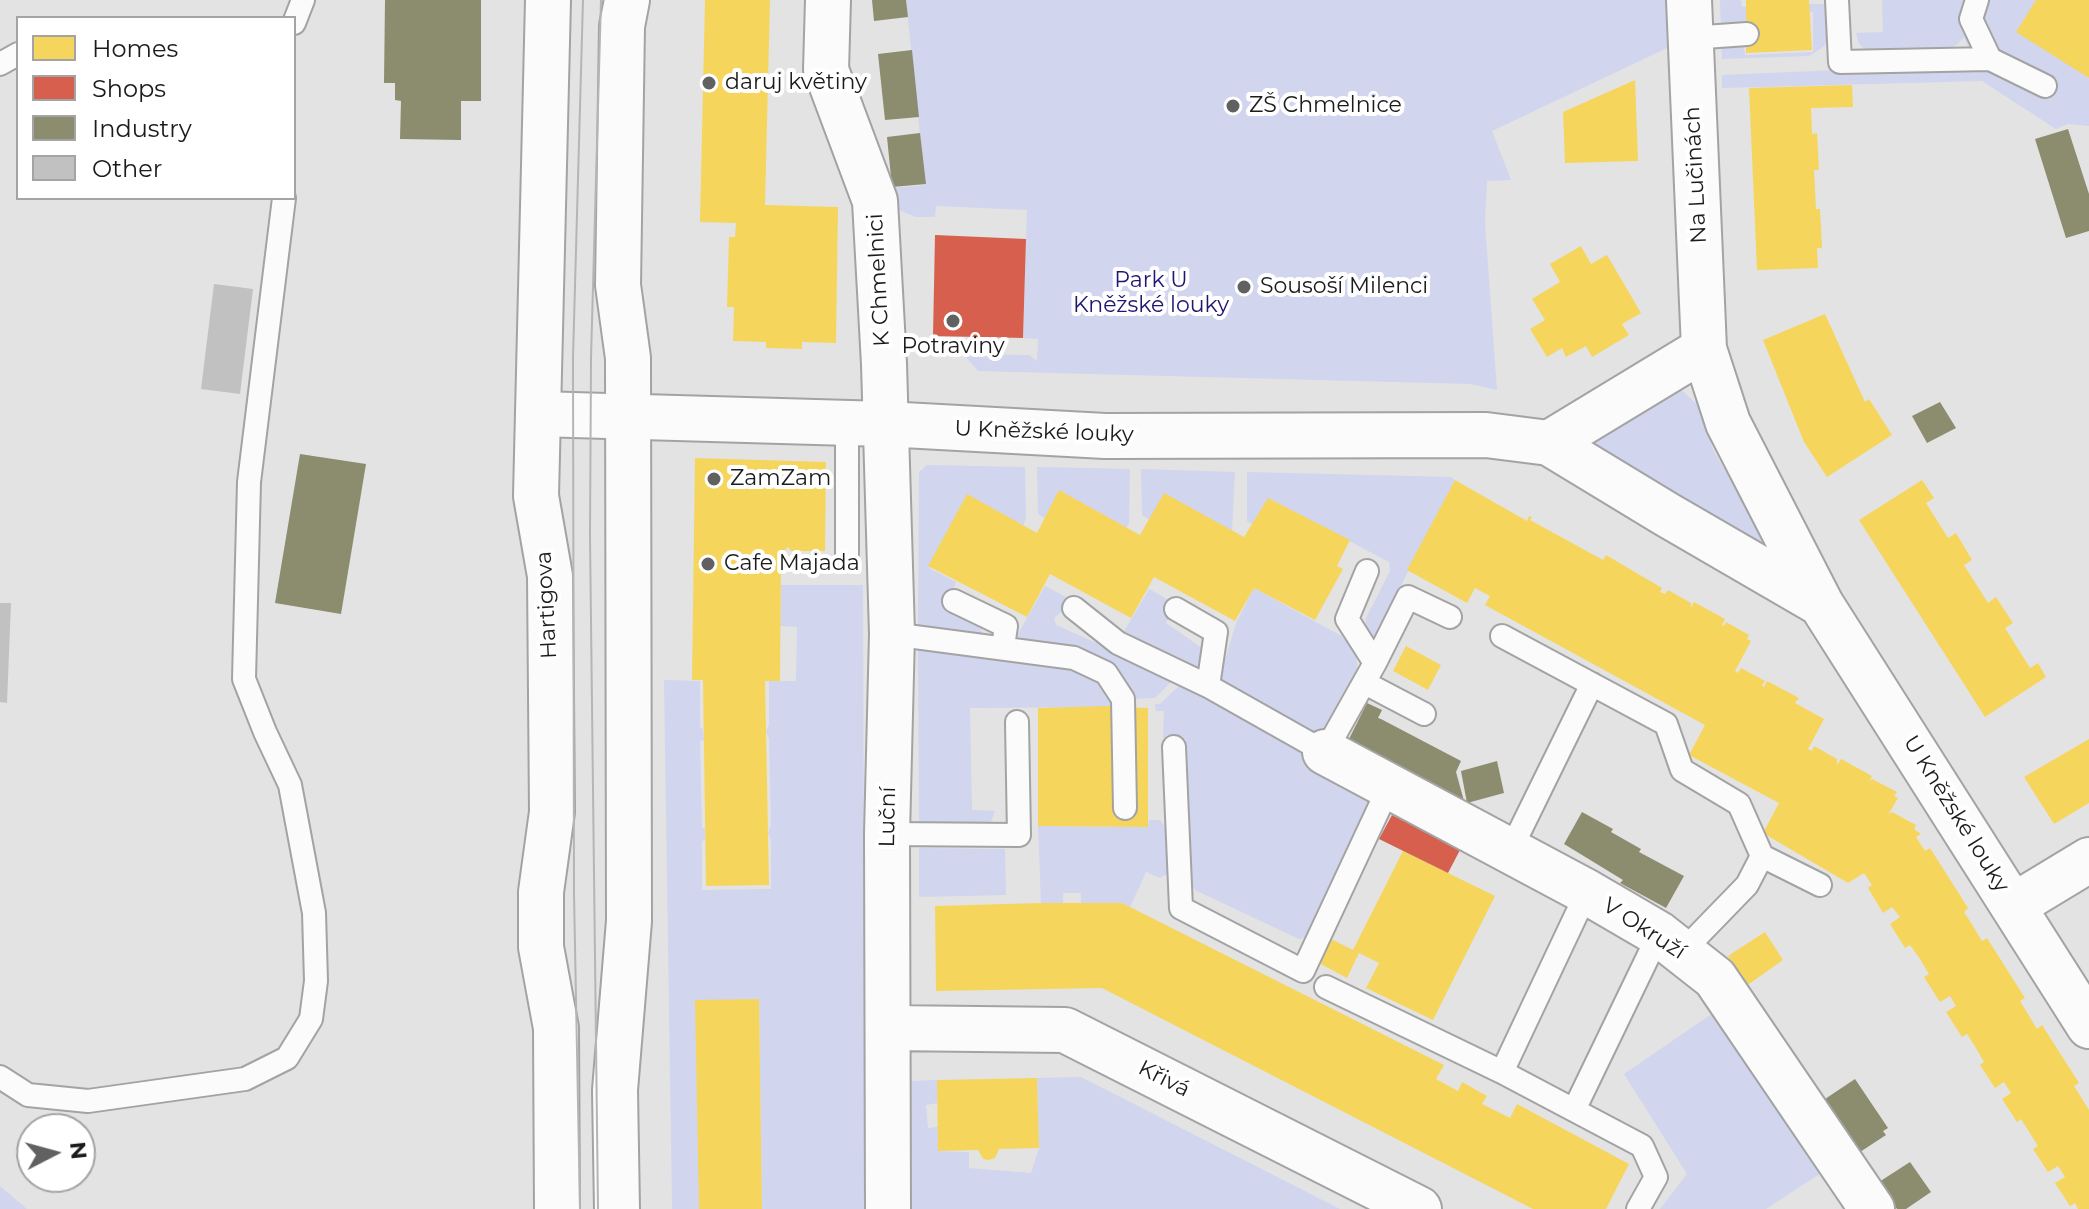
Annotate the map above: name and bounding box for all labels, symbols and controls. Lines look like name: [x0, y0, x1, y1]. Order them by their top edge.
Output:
legend: [16, 16, 296, 200]
text: Homes: [92, 34, 178, 63]
place label: daruj květiny: [725, 70, 867, 96]
text: Shops: [92, 74, 166, 103]
marker: daruj květiny: [700, 74, 718, 92]
place label: ZŠ Chmelnice: [1249, 93, 1402, 119]
marker: ZŠ Chmelnice: [1224, 97, 1242, 115]
street label: Na Lučinách: [1679, 106, 1713, 244]
text: Industry: [92, 114, 192, 143]
text: Other: [92, 154, 162, 183]
street label: K Chmelnici: [862, 213, 896, 347]
park label: Park U Kněžské louky: [1073, 268, 1229, 320]
place label: Sousoší Milenci: [1260, 274, 1428, 300]
marker: Sousoší Milenci: [1235, 278, 1253, 296]
marker: Potraviny: [944, 312, 962, 330]
place label: Potraviny: [901, 334, 1005, 360]
street label: U Kněžské louky: [954, 416, 1134, 448]
place label: ZamZam: [730, 466, 831, 492]
marker: ZamZam: [705, 470, 723, 488]
street label: Hartigova: [531, 550, 563, 660]
place label: Cafe Majada: [724, 551, 860, 577]
marker: Cafe Majada: [699, 555, 717, 573]
street label: U Kněžské louky: [1897, 731, 2015, 897]
street label: Luční: [874, 786, 902, 848]
street label: V Okruží: [1598, 893, 1690, 965]
street label: Křivá: [1134, 1055, 1194, 1103]
north arrow: [16, 1113, 96, 1193]
text: N: [64, 1140, 93, 1161]

